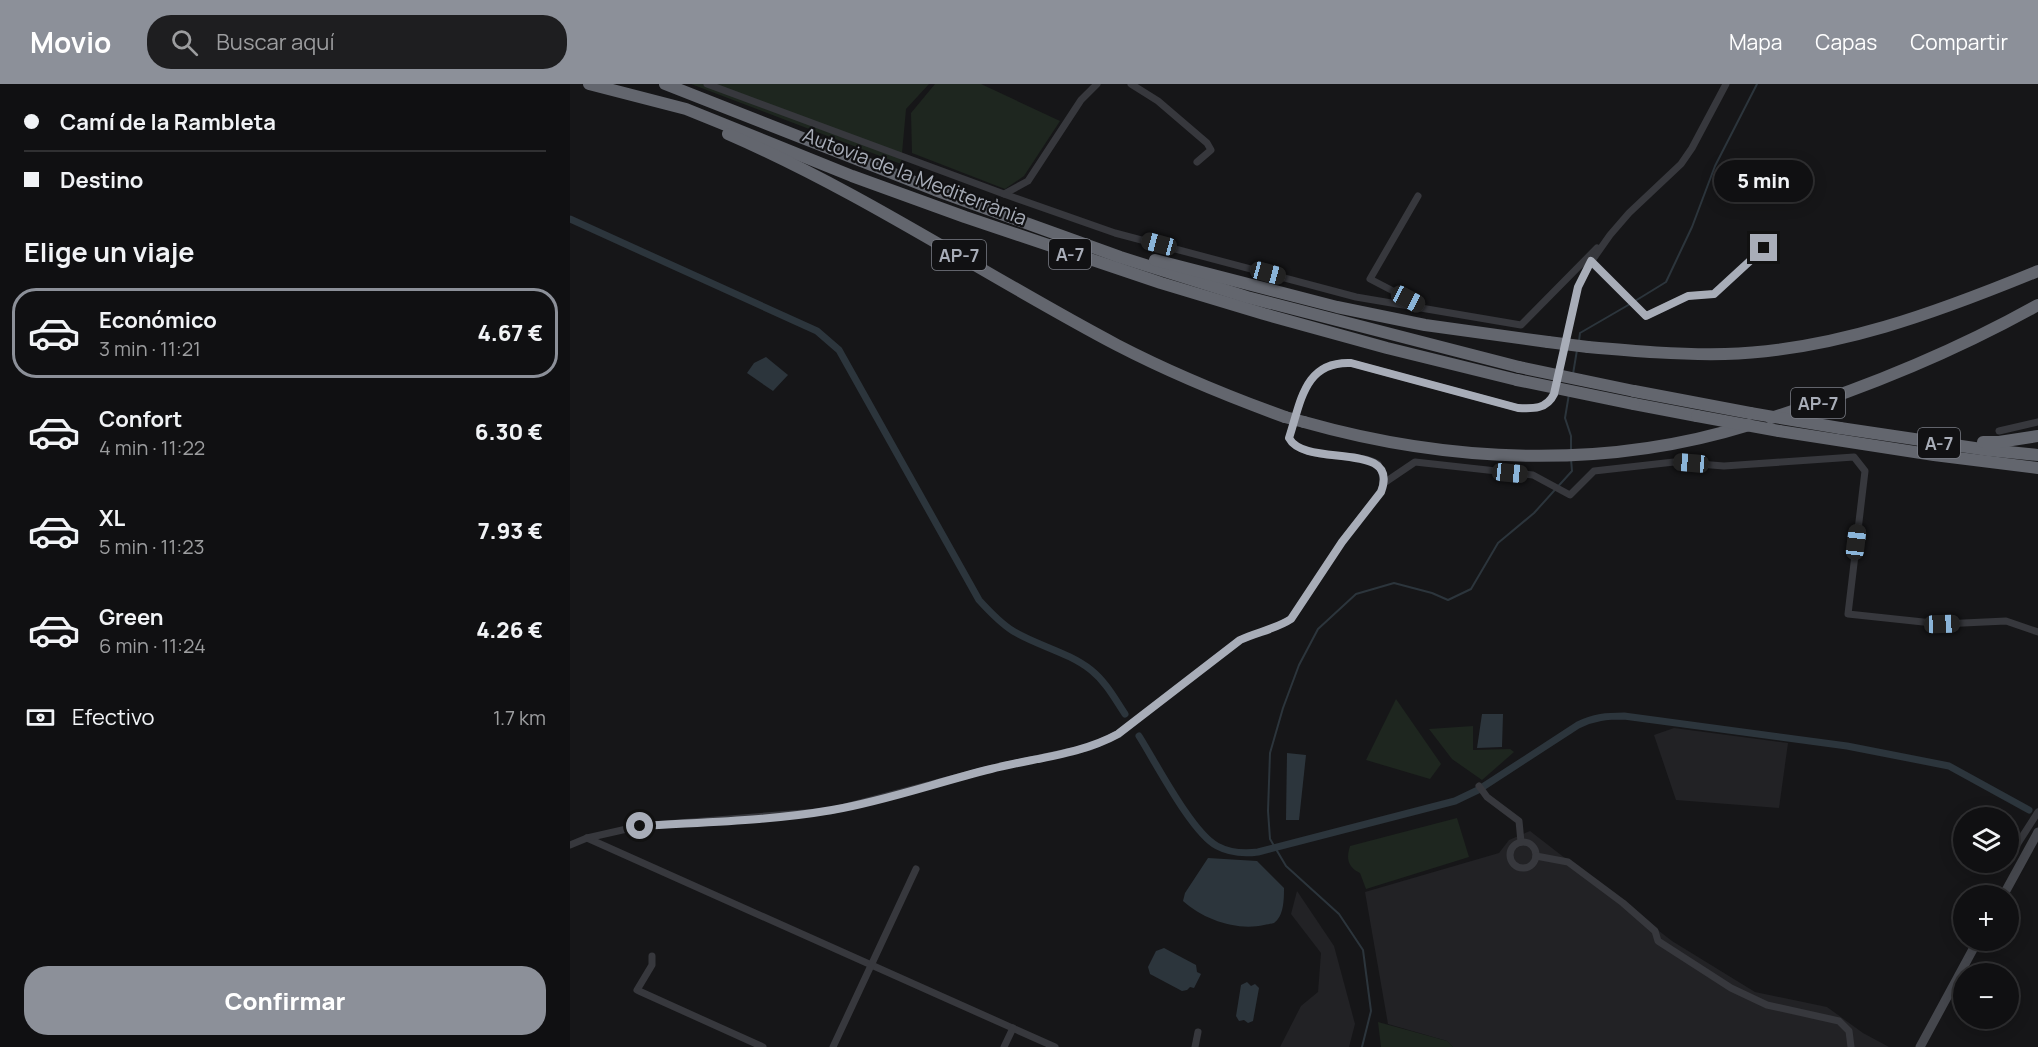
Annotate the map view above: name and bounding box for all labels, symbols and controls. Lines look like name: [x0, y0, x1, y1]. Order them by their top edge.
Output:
search box: [147, 15, 567, 69]
text: Movio: [30, 23, 111, 61]
icon: search: [168, 26, 201, 59]
text: Buscar aquí: [216, 27, 335, 57]
text: Mapa: [1729, 28, 1782, 56]
text: Capas: [1815, 28, 1877, 56]
text: Compartir: [1910, 28, 2008, 56]
text: Camí de la Rambleta: [60, 107, 276, 137]
street label: Autovia de la Mediterrània: [799, 121, 1031, 231]
callout: 5 min: [1714, 161, 1814, 203]
text: Destino: [60, 165, 143, 195]
text: 5 min: [1737, 167, 1790, 194]
car: [1139, 231, 1179, 257]
text: Elige un viaje: [24, 233, 195, 270]
route end: [1750, 234, 1777, 261]
road number: A-7: [1049, 239, 1091, 269]
road number: AP-7: [932, 240, 986, 270]
car: [1248, 260, 1288, 286]
car: [1388, 283, 1428, 315]
text: Económico: [99, 305, 217, 335]
icon: car: [27, 306, 81, 360]
text: 4.67 €: [478, 318, 543, 348]
text: 3 min · 11:21: [99, 335, 201, 362]
road number: AP-7: [1791, 388, 1845, 418]
text: Confort: [99, 404, 182, 434]
icon: car: [27, 405, 81, 459]
text: 6.30 €: [475, 417, 543, 447]
road number: A-7: [1918, 428, 1960, 458]
text: 4 min · 11:22: [99, 434, 205, 461]
car: [1672, 452, 1710, 474]
car: [1491, 462, 1529, 484]
text: XL: [99, 503, 125, 533]
icon: car: [27, 504, 81, 558]
text: 7.93 €: [478, 516, 543, 546]
car: [1845, 523, 1867, 561]
text: 5 min · 11:23: [99, 533, 205, 560]
text: Green: [99, 602, 164, 632]
icon: car: [27, 603, 81, 657]
car: [1924, 614, 1960, 634]
text: 4.26 €: [476, 615, 543, 645]
text: 6 min · 11:24: [99, 632, 206, 659]
icon: cash: [24, 701, 57, 734]
text: Efectivo: [72, 702, 155, 732]
text: 1.7 km: [493, 704, 546, 731]
map controls: [1953, 807, 2019, 1029]
button: layers: [1953, 807, 2019, 873]
route start: [626, 812, 653, 839]
button: +: [1953, 885, 2019, 951]
button: −: [1953, 963, 2019, 1029]
button: Confirmar: [24, 966, 546, 1035]

